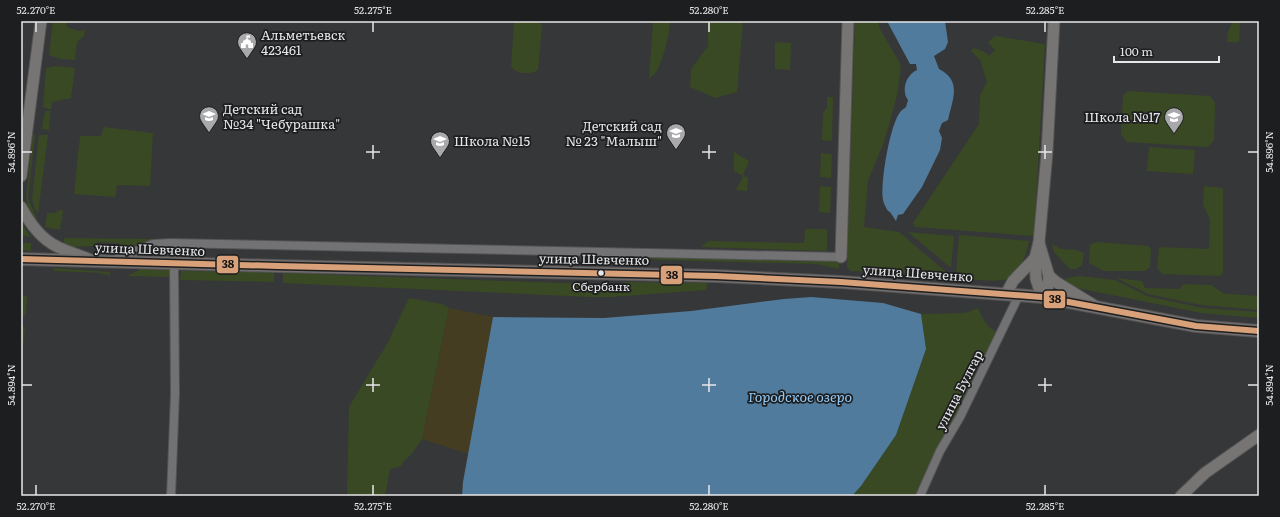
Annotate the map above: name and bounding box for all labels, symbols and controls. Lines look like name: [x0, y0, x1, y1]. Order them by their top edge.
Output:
text: 52.270°E: [17, 2, 55, 17]
text: 52.275°E: [354, 2, 392, 17]
text: 52.280°E: [689, 2, 729, 17]
text: 52.285°E: [1026, 2, 1064, 17]
place label: Альметьевск 423461: [261, 25, 346, 59]
public building icon: Альметьевск 423461: [236, 31, 258, 59]
scale bar: [1114, 38, 1219, 64]
text: 100 m: [1120, 42, 1153, 60]
place label: Детский сад №34 "Чебурашка": [223, 99, 340, 133]
school or university icon: Детский сад №34 "Чебурашка": [198, 105, 220, 133]
school or university icon: Школа №17: [1163, 106, 1185, 134]
place label: Школа №17: [1084, 107, 1160, 126]
place label: Детский сад № 23 "Малыш": [565, 116, 662, 150]
school or university icon: Детский сад № 23 "Малыш": [665, 122, 687, 150]
school or university icon: Школа №15: [429, 130, 451, 158]
text: 54.896°N: [3, 131, 18, 173]
place label: Школа №15: [454, 131, 531, 150]
text: 54.896°N: [1261, 131, 1276, 173]
street label: улица Шевченко: [95, 237, 206, 260]
street label: улица Шевченко: [539, 248, 650, 269]
line badge: 38: [216, 255, 239, 274]
text: 38: [222, 255, 235, 271]
street label: улица Шевченко: [862, 259, 974, 286]
line badge: 38: [660, 265, 683, 285]
text: 38: [666, 266, 679, 282]
marker: Сбербанк: [596, 268, 606, 278]
place label: Сбербанк: [572, 277, 630, 295]
line badge: 38: [1043, 290, 1066, 309]
text: 38: [1049, 290, 1062, 306]
street label: улица Булгар: [930, 346, 987, 433]
text: 54.894°N: [3, 364, 18, 406]
text: 54.894°N: [1261, 364, 1276, 406]
water label: Городское озеро: [748, 386, 852, 406]
text: 52.270°E: [17, 498, 55, 513]
text: 52.275°E: [354, 498, 392, 513]
text: 52.280°E: [689, 498, 729, 513]
text: 52.285°E: [1026, 498, 1064, 513]

